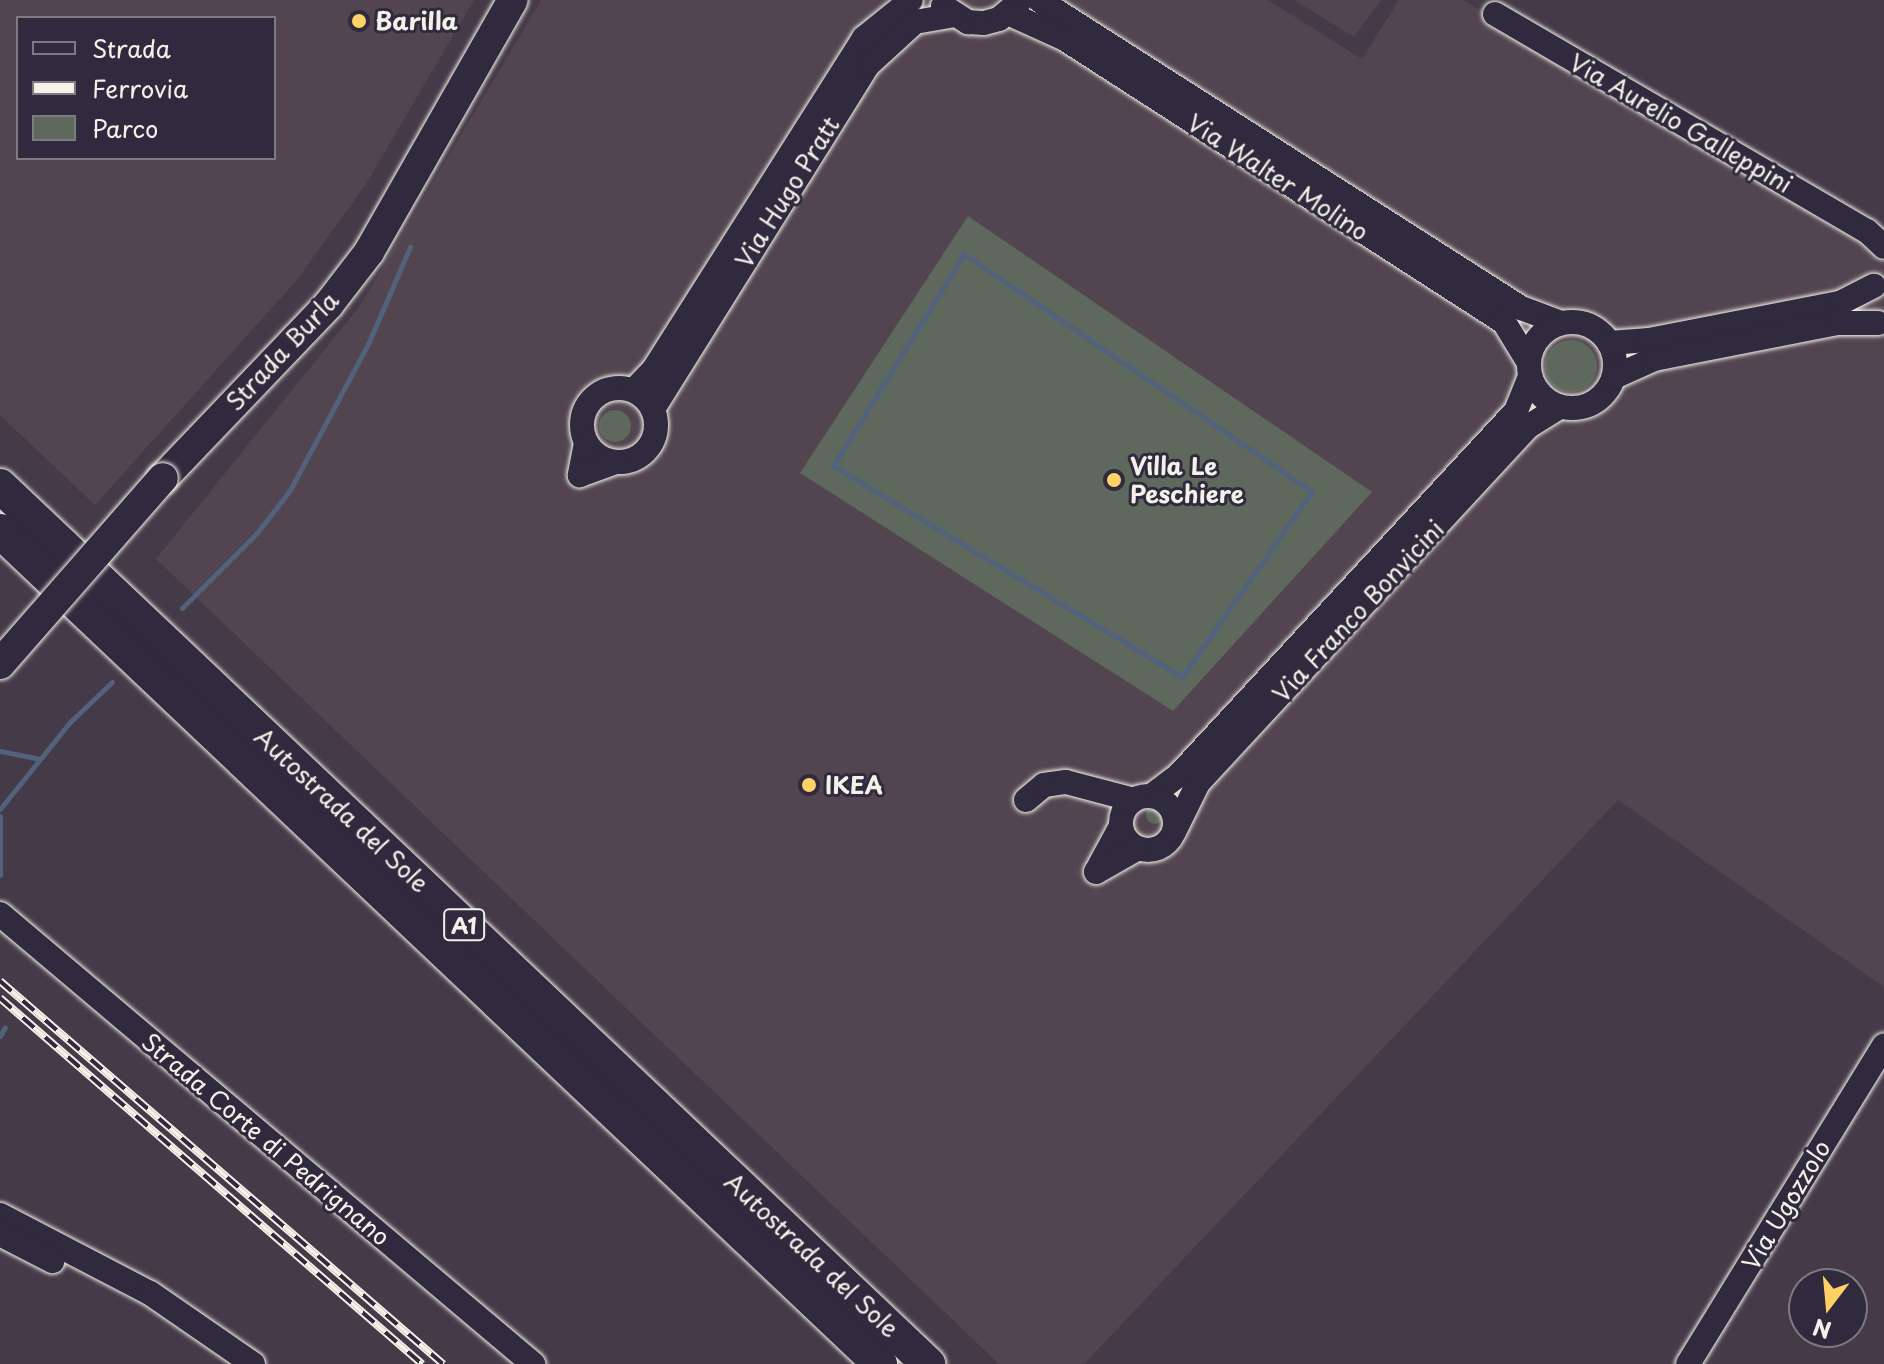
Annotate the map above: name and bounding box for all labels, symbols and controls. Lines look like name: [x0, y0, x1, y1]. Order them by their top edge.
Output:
place label: Barilla: [375, 7, 458, 35]
marker: Barilla: [350, 12, 368, 30]
legend: [16, 16, 276, 160]
text: Strada: [92, 30, 171, 66]
street label: Via Aurelio Galleppini: [1565, 48, 1797, 198]
text: Ferrovia: [92, 70, 188, 106]
street label: Via Walter Molino: [1183, 108, 1373, 246]
text: Parco: [92, 110, 158, 146]
street label: Via Hugo Pratt: [729, 111, 845, 273]
street label: Strada Burla: [220, 286, 344, 416]
place label: Villa Le Peschiere: [1130, 452, 1244, 508]
marker: Villa Le Peschiere: [1105, 471, 1123, 489]
street label: Via Franco Bonvicini: [1267, 515, 1449, 707]
street label: Autostrada del Sole: [248, 721, 436, 899]
place label: IKEA: [825, 771, 883, 799]
marker: IKEA: [800, 776, 818, 794]
road number: A1: [442, 907, 486, 943]
street label: Strada Corte di Pedrignano: [135, 1026, 397, 1252]
street label: Via Ugozzolo: [1736, 1135, 1836, 1275]
street label: Autostrada del Sole: [718, 1166, 906, 1344]
north arrow: [1788, 1268, 1868, 1348]
text: N: [1809, 1311, 1835, 1348]

